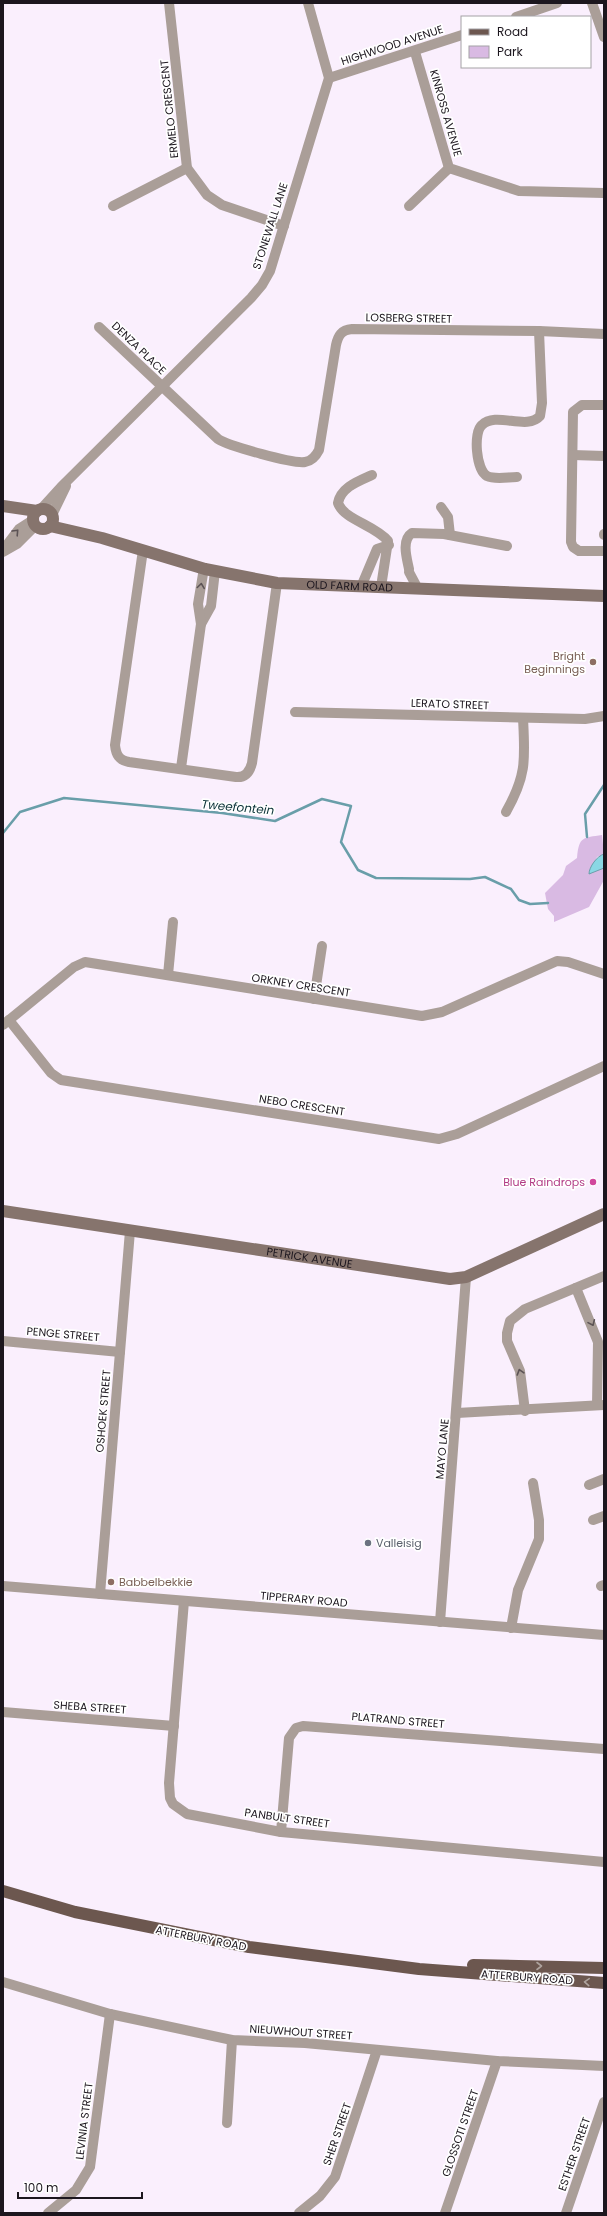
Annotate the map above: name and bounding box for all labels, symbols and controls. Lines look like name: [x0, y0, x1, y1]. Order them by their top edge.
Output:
legend: [461, 16, 591, 68]
street label: HIGHWOOD AVENUE: [339, 21, 445, 69]
text: Road: [497, 23, 528, 40]
text: Park: [497, 43, 524, 60]
street label: ERMELO CRESCENT: [156, 59, 182, 159]
street label: KINROSS AVENUE: [426, 68, 466, 158]
street label: STONEWALL LANE: [248, 180, 292, 272]
street label: LOSBERG STREET: [365, 309, 453, 327]
street label: DENZA PLACE: [108, 318, 170, 378]
one-way arrow: [11, 530, 18, 537]
street label: OLD FARM ROAD: [306, 576, 394, 596]
one-way arrow: [196, 583, 205, 589]
place label: Bright Beginnings: [524, 648, 585, 677]
marker: Bright Beginnings: [588, 657, 598, 667]
street label: LERATO STREET: [411, 695, 489, 713]
water label: Tweefontein: [201, 795, 275, 819]
street label: ORKNEY CRESCENT: [250, 969, 352, 1001]
street label: NEBO CRESCENT: [258, 1090, 346, 1120]
place label: Blue Raindrops: [503, 1174, 585, 1190]
marker: Blue Raindrops: [588, 1177, 598, 1187]
street label: PETRICK AVENUE: [265, 1243, 354, 1272]
one-way arrow: [587, 1319, 595, 1327]
street label: PENGE STREET: [26, 1323, 100, 1345]
street label: OSHOEK STREET: [91, 1369, 115, 1453]
one-way arrow: [516, 1369, 525, 1376]
street label: MAYO LANE: [431, 1418, 453, 1480]
place label: Valleisig: [376, 1535, 422, 1551]
marker: Valleisig: [363, 1538, 373, 1548]
place label: Babbelbekkie: [119, 1574, 193, 1590]
marker: Babbelbekkie: [106, 1577, 116, 1587]
street label: TIPPERARY ROAD: [260, 1587, 349, 1611]
street label: SHEBA STREET: [53, 1696, 127, 1718]
street label: PLATRAND STREET: [351, 1708, 445, 1732]
street label: PANBULT STREET: [243, 1804, 331, 1832]
street label: ATTERBURY ROAD: [154, 1921, 248, 1955]
one-way arrow: [536, 1962, 542, 1970]
street label: ATTERBURY ROAD: [480, 1966, 574, 1988]
one-way arrow: [584, 1977, 590, 1986]
street label: NIEUWHOUT STREET: [249, 2020, 353, 2044]
street label: LEVINIA STREET: [71, 2081, 97, 2161]
street label: GLOSSOTI STREET: [438, 2087, 482, 2179]
street label: SHER STREET: [319, 2100, 355, 2168]
street label: ESTHER STREET: [554, 2115, 594, 2193]
scale bar: [18, 2174, 142, 2200]
text: 100 m: [24, 2179, 58, 2196]

